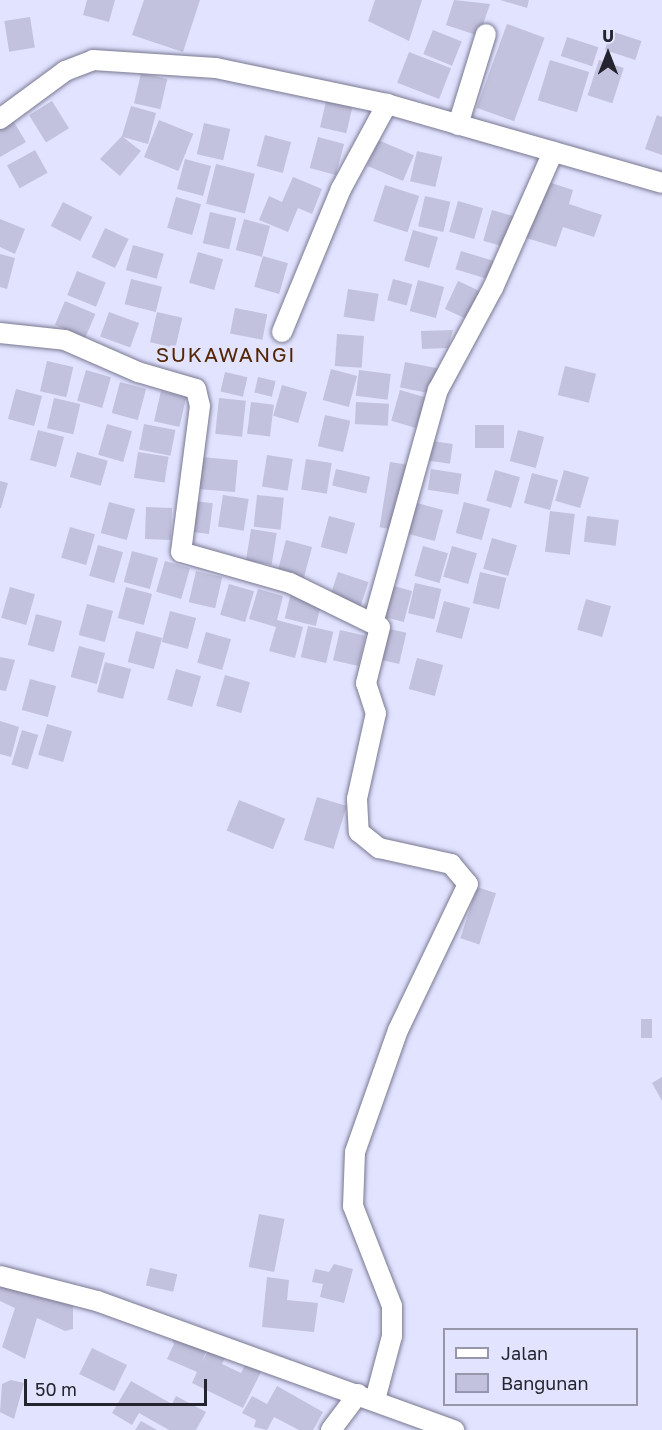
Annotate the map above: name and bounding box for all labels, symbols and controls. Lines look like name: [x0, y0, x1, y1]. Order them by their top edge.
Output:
north arrow: [578, 24, 638, 84]
text: U: [602, 26, 614, 46]
district label: SUKAWANGI: [156, 341, 296, 367]
legend: [443, 1328, 638, 1406]
text: Jalan: [501, 1342, 548, 1364]
scale bar: [27, 1367, 210, 1405]
text: Bangunan: [501, 1372, 589, 1394]
text: 50 m: [35, 1378, 77, 1400]

